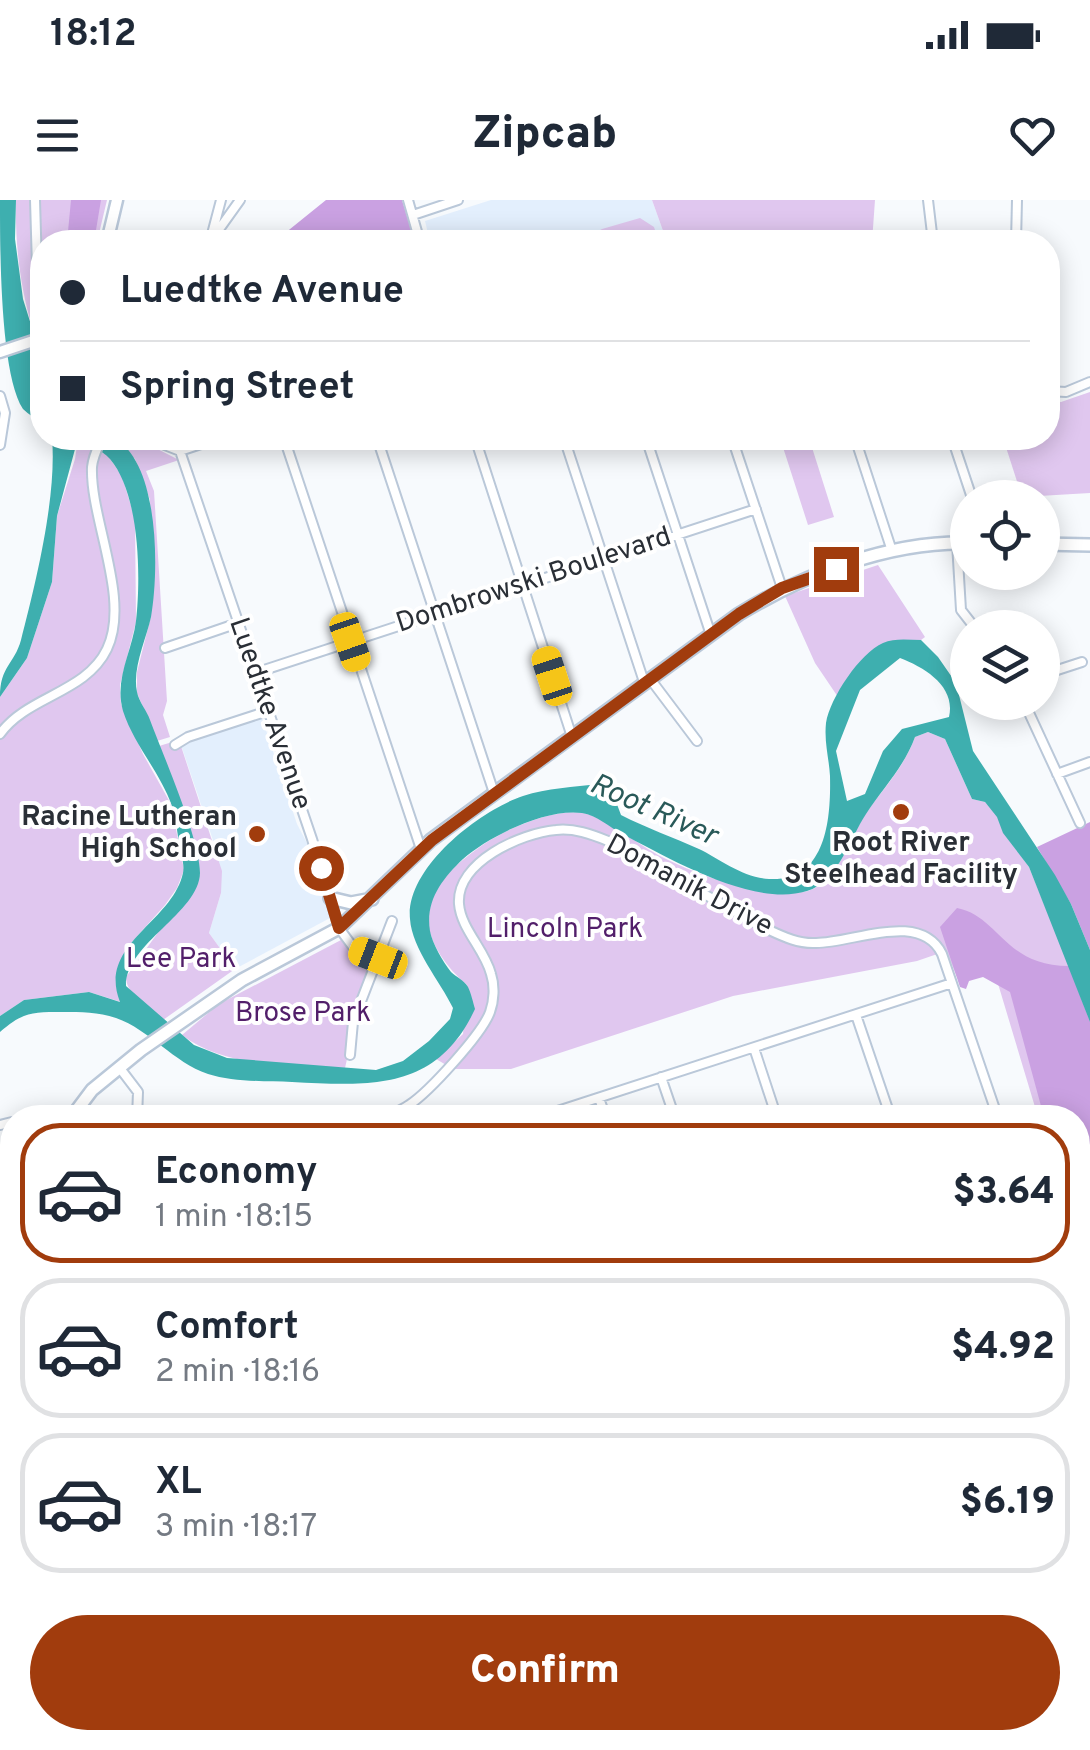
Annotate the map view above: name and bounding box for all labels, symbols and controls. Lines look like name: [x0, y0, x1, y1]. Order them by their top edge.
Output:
text: 18:12: [50, 11, 137, 60]
text: Zipcab: [473, 107, 617, 164]
icon: menu: [30, 108, 85, 163]
icon: heart: [1005, 108, 1060, 163]
text: Luedtke Avenue: [120, 268, 404, 317]
text: Spring Street: [120, 364, 354, 413]
map controls: [950, 480, 1060, 720]
button: locate: [950, 480, 1060, 590]
street label: Dombrowski Boulevard: [392, 519, 676, 643]
route end: [814, 547, 859, 592]
car: [326, 609, 374, 675]
button: layers: [950, 610, 1060, 720]
street label: Luedtke Avenue: [219, 613, 319, 815]
car: [528, 643, 576, 709]
water label: Root River: [584, 767, 725, 857]
place label: Racine Lutheran High School: [21, 800, 237, 868]
marker: Root River Steelhead Facility: [890, 801, 912, 823]
marker: Racine Lutheran High School: [246, 823, 268, 845]
place label: Root River Steelhead Facility: [784, 826, 1018, 894]
street label: Domanik Drive: [599, 827, 779, 945]
route start: [299, 846, 344, 891]
park label: Lincoln Park: [487, 912, 643, 948]
car: [345, 933, 411, 983]
park label: Lee Park: [126, 942, 236, 978]
park label: Brose Park: [235, 996, 371, 1032]
icon: car: [35, 1148, 125, 1238]
text: Economy: [155, 1149, 317, 1198]
text: $3.64: [952, 1169, 1055, 1218]
text: 1 min · 18:15: [155, 1198, 313, 1238]
icon: car: [35, 1303, 125, 1393]
text: Comfort: [155, 1304, 299, 1353]
text: $4.92: [951, 1324, 1055, 1373]
text: 2 min · 18:16: [155, 1353, 320, 1393]
icon: car: [35, 1458, 125, 1548]
text: XL: [155, 1459, 202, 1508]
text: $6.19: [960, 1479, 1055, 1528]
text: 3 min · 18:17: [155, 1508, 317, 1548]
button: Confirm: [30, 1615, 1060, 1730]

